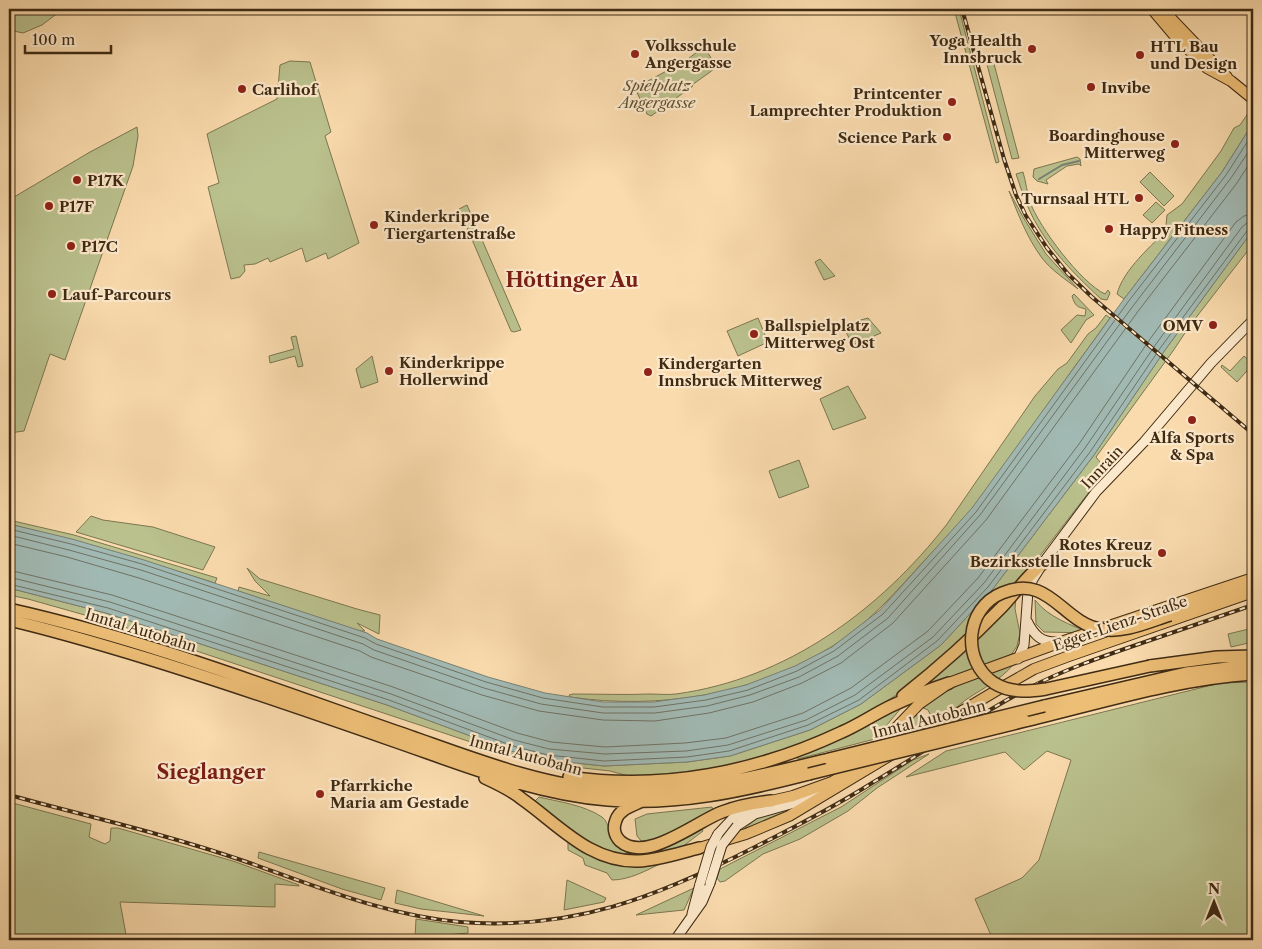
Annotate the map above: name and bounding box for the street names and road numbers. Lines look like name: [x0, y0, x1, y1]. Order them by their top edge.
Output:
street label: Innrain: [1077, 441, 1127, 493]
street label: Egger-Lienz-Straße: [1050, 591, 1190, 655]
street label: Inntal Autobahn: [83, 604, 200, 656]
street label: Inntal Autobahn: [870, 696, 988, 742]
street label: Inntal Autobahn: [468, 731, 585, 779]

